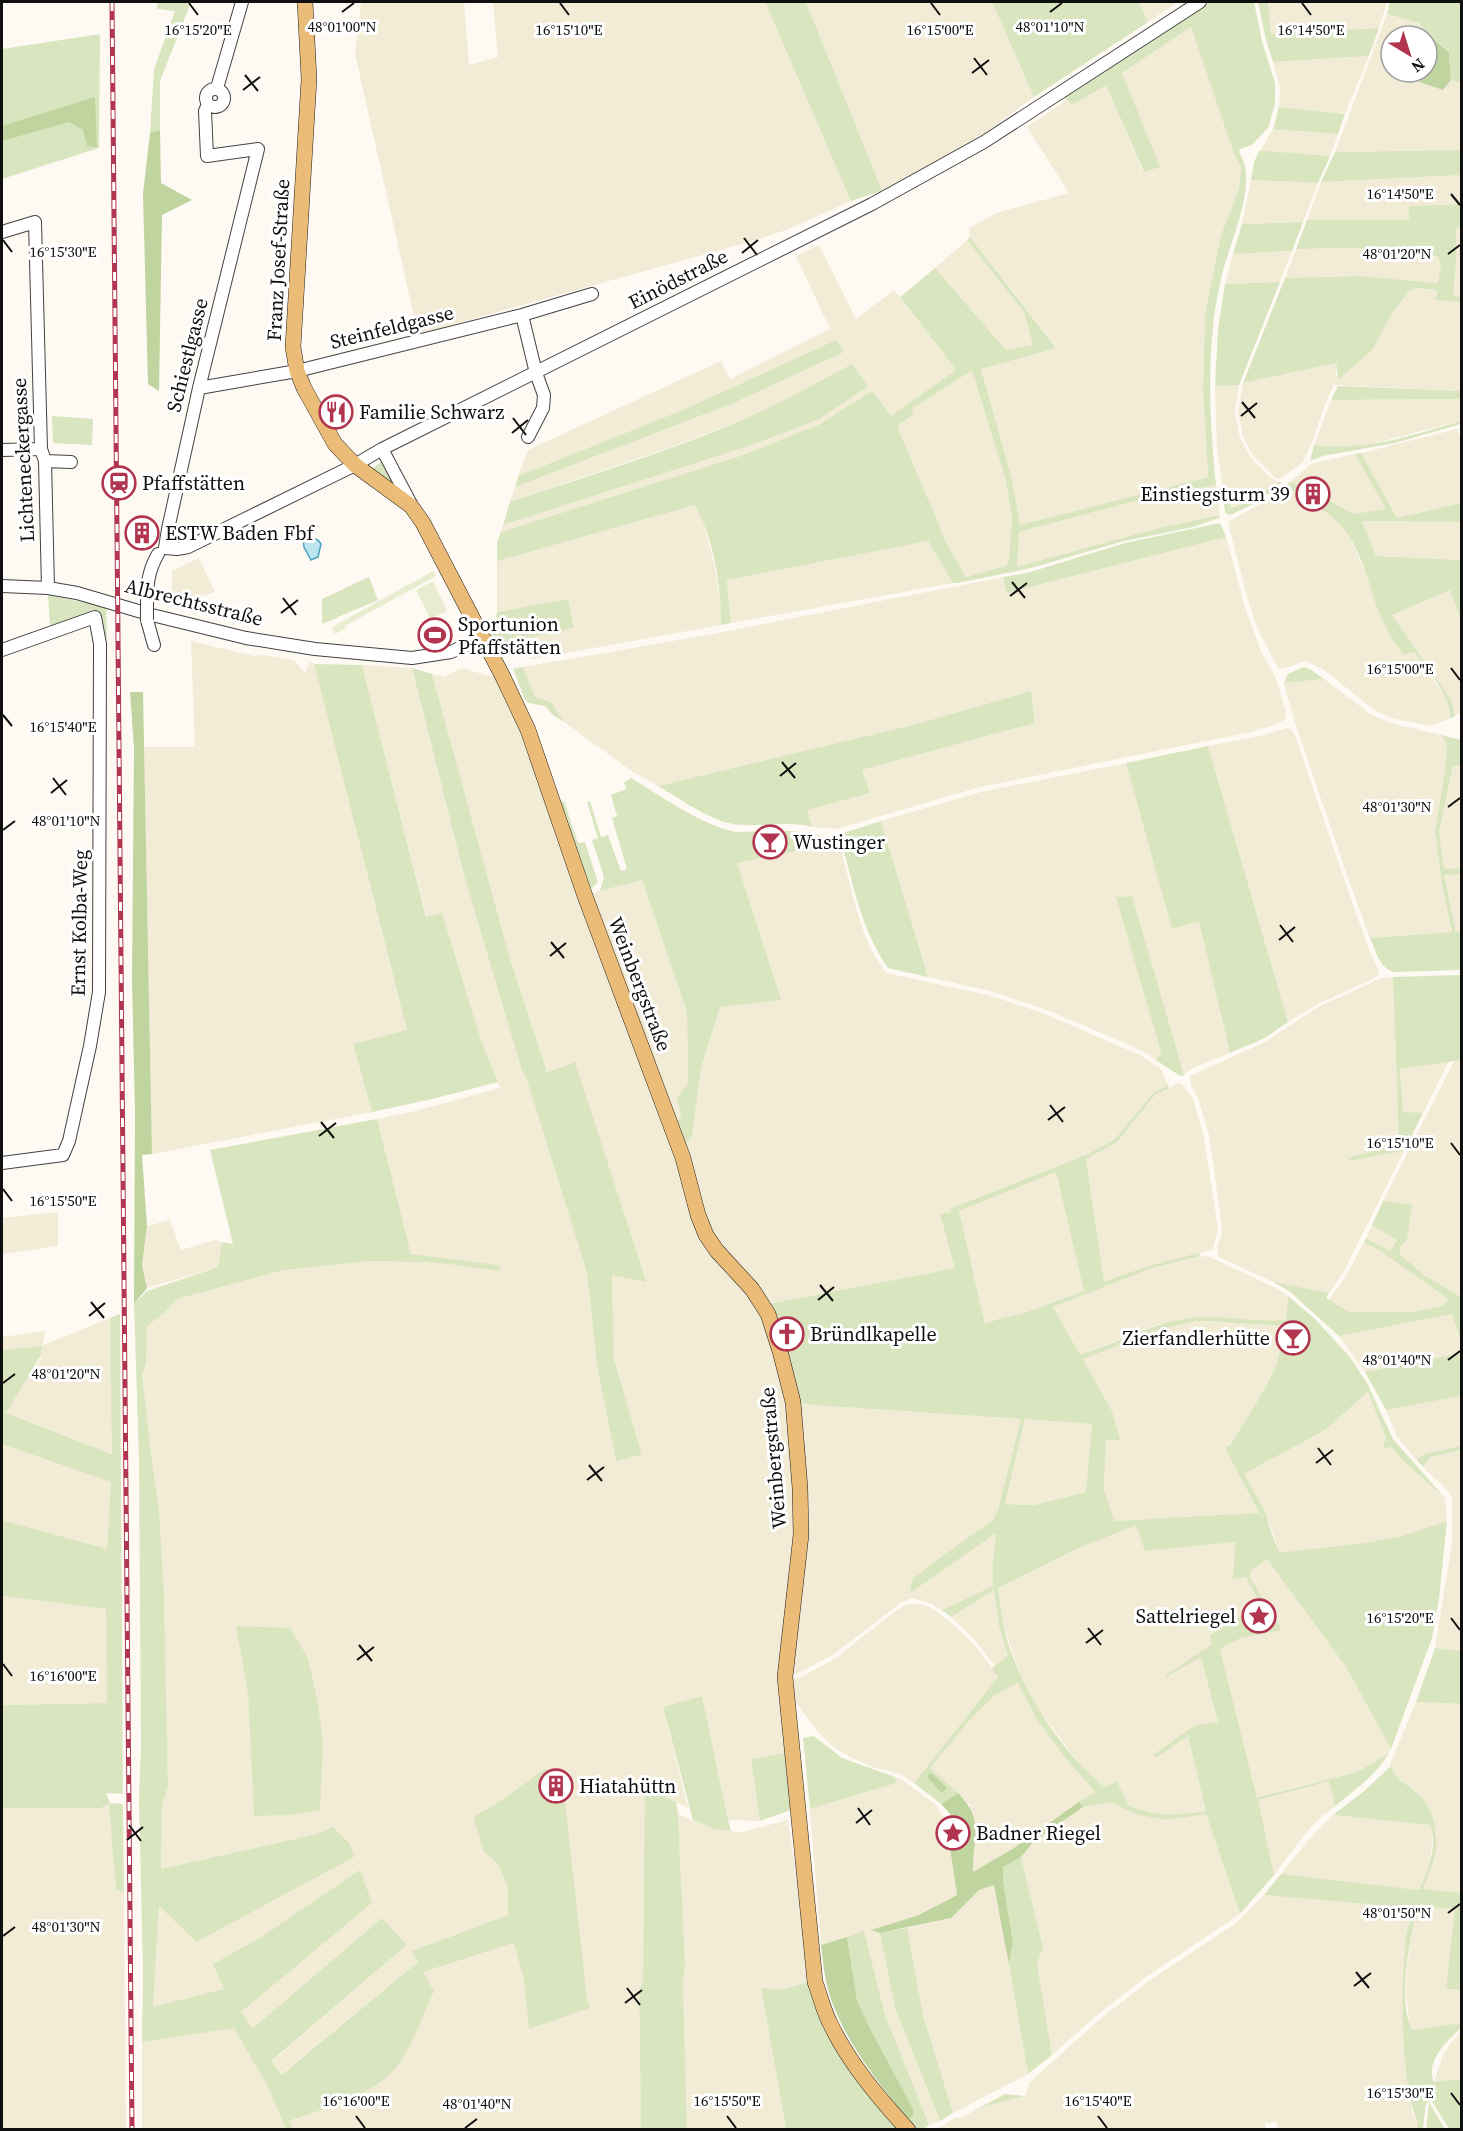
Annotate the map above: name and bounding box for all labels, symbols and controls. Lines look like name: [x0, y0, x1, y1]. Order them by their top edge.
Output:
text: 48°01'00"N: [307, 16, 377, 37]
text: 48°01'10"N: [1015, 16, 1085, 37]
text: 16°15'20"E: [164, 19, 232, 40]
text: 16°15'10"E: [535, 19, 603, 40]
text: 16°15'00"E: [906, 19, 974, 40]
text: 16°14'50"E: [1277, 19, 1345, 40]
north arrow: [1379, 24, 1439, 84]
text: N: [1407, 54, 1430, 78]
street label: Franz Josef-Straße: [260, 178, 296, 342]
text: 16°14'50"E: [1366, 183, 1434, 204]
text: 16°15'30"E: [29, 241, 97, 262]
street label: Einödstraße: [623, 242, 733, 316]
text: 48°01'20"N: [1362, 243, 1432, 264]
street label: Schiestlgasse: [159, 295, 215, 415]
street label: Steinfeldgasse: [327, 298, 457, 356]
street label: Lichteneckergasse: [5, 377, 41, 543]
restaurant icon: Familie Schwarz: [318, 394, 354, 430]
place label: Familie Schwarz: [359, 398, 504, 426]
station icon: Pfaffstätten: [101, 465, 137, 501]
place label: Pfaffstätten: [142, 469, 245, 497]
building icon: Einstiegsturm 39: [1295, 476, 1331, 512]
place label: Einstiegsturm 39: [1140, 480, 1290, 508]
building icon: ESTW Baden Fbf: [124, 515, 160, 551]
place label: ESTW Baden Fbf: [165, 519, 315, 547]
street label: Albrechtsstraße: [122, 571, 266, 633]
place label: Sportunion Pfaffstätten: [458, 610, 561, 661]
sports icon: Sportunion Pfaffstätten: [417, 617, 453, 653]
text: 16°15'00"E: [1366, 658, 1434, 679]
text: 16°15'40"E: [29, 716, 97, 737]
text: 48°01'30"N: [1362, 796, 1432, 817]
text: 48°01'10"N: [31, 810, 101, 831]
bar icon: Wustinger: [752, 824, 788, 860]
place label: Wustinger: [793, 828, 886, 856]
street label: Ernst Kolba-Weg: [64, 849, 94, 997]
street label: Weinbergstraße: [601, 913, 679, 1055]
text: 16°15'10"E: [1366, 1132, 1434, 1153]
text: 16°15'50"E: [29, 1190, 97, 1211]
church icon: Bründlkapelle: [769, 1316, 805, 1352]
place label: Bründlkapelle: [810, 1320, 937, 1348]
bar icon: Zierfandlerhütte: [1275, 1320, 1311, 1356]
place label: Zierfandlerhütte: [1122, 1324, 1270, 1352]
text: 48°01'40"N: [1362, 1349, 1432, 1370]
text: 48°01'20"N: [31, 1363, 101, 1384]
street label: Weinbergstraße: [753, 1386, 793, 1530]
place icon: Sattelriegel: [1241, 1598, 1277, 1634]
place label: Sattelriegel: [1136, 1602, 1236, 1630]
text: 16°15'20"E: [1366, 1607, 1434, 1628]
text: 16°16'00"E: [29, 1665, 97, 1686]
building icon: Hiatahüttn: [538, 1768, 574, 1804]
place label: Hiatahüttn: [579, 1772, 676, 1800]
place icon: Badner Riegel: [935, 1815, 971, 1851]
place label: Badner Riegel: [976, 1819, 1101, 1847]
text: 48°01'50"N: [1362, 1902, 1432, 1923]
text: 48°01'30"N: [31, 1916, 101, 1937]
text: 16°15'30"E: [1366, 2082, 1434, 2103]
text: 16°16'00"E: [322, 2090, 390, 2111]
text: 16°15'50"E: [693, 2090, 761, 2111]
text: 16°15'40"E: [1064, 2090, 1132, 2111]
text: 48°01'40"N: [442, 2093, 512, 2114]

